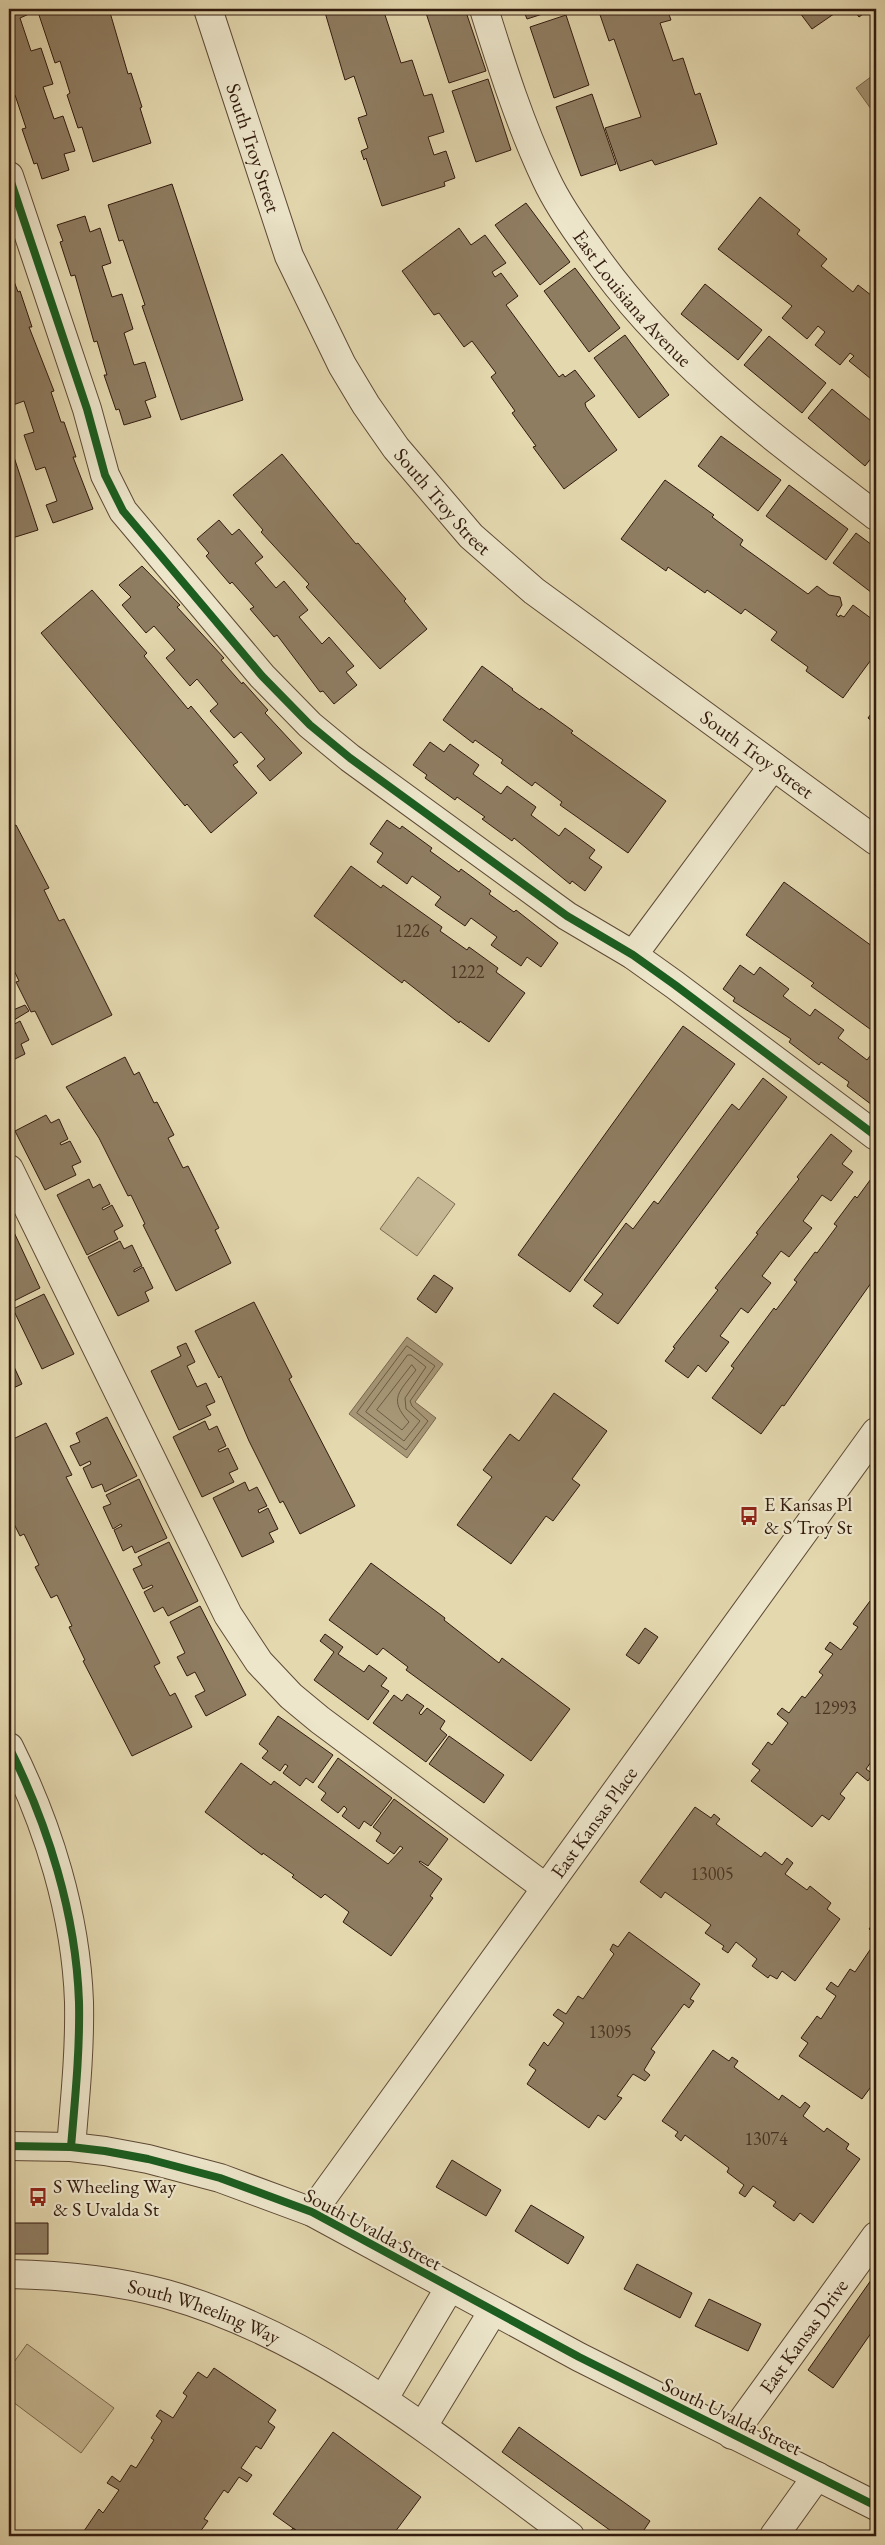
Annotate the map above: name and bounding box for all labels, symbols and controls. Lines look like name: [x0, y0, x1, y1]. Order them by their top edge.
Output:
street label: South Troy Street: [220, 80, 287, 216]
street label: East Louisiana Avenue: [567, 225, 698, 373]
street label: South Troy Street: [388, 442, 497, 561]
street label: South Troy Street: [695, 704, 820, 805]
house number: 1226: [395, 919, 430, 942]
house number: 1222: [450, 960, 485, 983]
place label: E Kansas Pl & S Troy St: [764, 1491, 853, 1540]
bus stop icon: E Kansas Pl & S Troy St: [738, 1505, 760, 1527]
house number: 12993: [813, 1696, 857, 1719]
street label: East Kansas Place: [545, 1761, 643, 1883]
house number: 13005: [690, 1862, 734, 1885]
house number: 13095: [588, 2020, 632, 2043]
house number: 13074: [744, 2127, 788, 2150]
place label: S Wheeling Way & S Uvalda St: [53, 2173, 176, 2222]
street label: South Uvalda Street: [300, 2182, 447, 2277]
bus stop icon: S Wheeling Way & S Uvalda St: [27, 2186, 49, 2208]
street label: South Wheeling Way: [126, 2273, 285, 2350]
street label: East Kansas Drive: [753, 2274, 854, 2399]
street label: South Uvalda Street: [658, 2371, 807, 2461]

